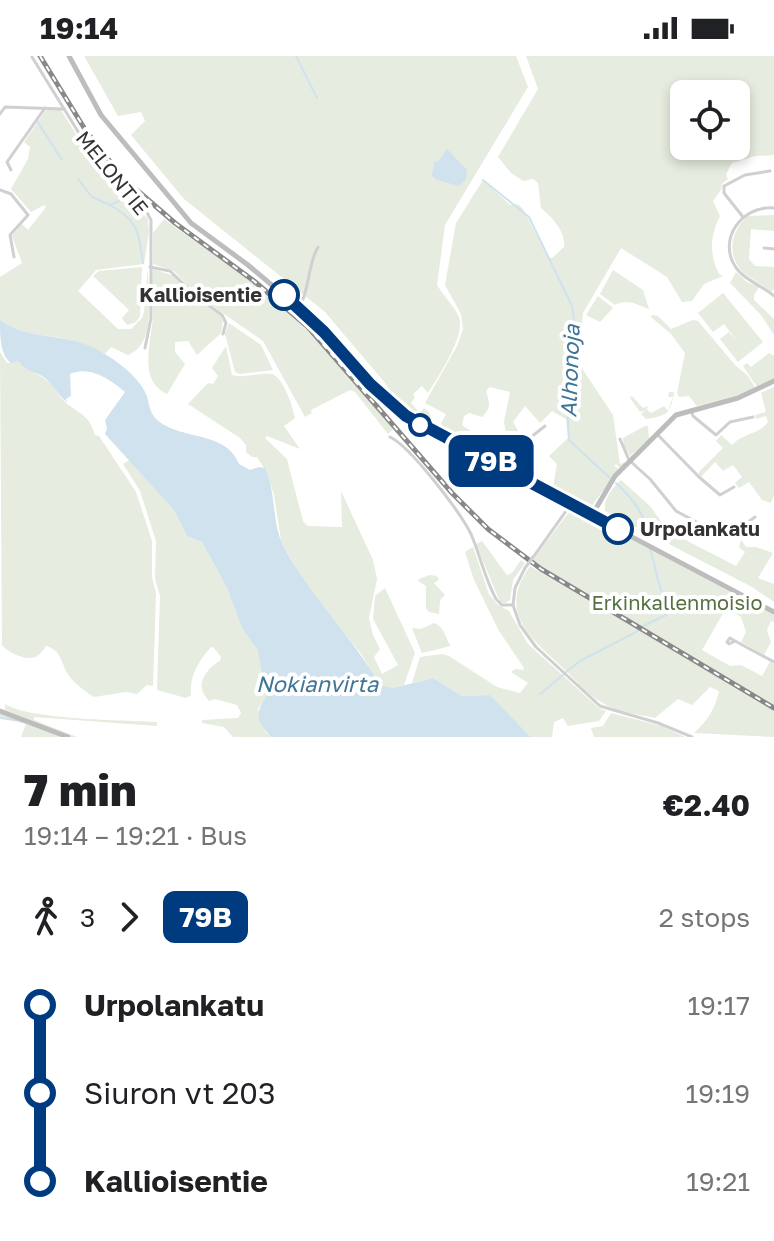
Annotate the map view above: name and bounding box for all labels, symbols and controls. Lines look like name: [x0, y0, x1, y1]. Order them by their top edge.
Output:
text: 19:14: [40, 10, 118, 46]
map controls: [670, 80, 750, 160]
button: locate: [670, 80, 750, 160]
street label: MELONTIE: [72, 126, 154, 219]
marker: Kallioisentie: [269, 280, 299, 310]
place label: Kallioisentie: [139, 282, 262, 306]
water label: Alhonoja: [554, 322, 585, 418]
unlabelled marker: [409, 414, 431, 436]
line badge: 79B: [445, 435, 537, 487]
text: 79B: [465, 444, 517, 477]
marker: Urpolankatu: [603, 514, 633, 544]
place label: Urpolankatu: [640, 516, 760, 540]
park label: Erkinkallenmoisio: [592, 590, 762, 614]
water label: Nokianvirta: [256, 670, 380, 697]
text: 7 min: [24, 763, 137, 816]
text: €2.40: [663, 787, 750, 823]
text: 19:14 – 19:21 · Bus: [24, 820, 247, 851]
icon: walk: [24, 895, 68, 939]
icon: forward: [107, 895, 151, 939]
text: 79B: [179, 900, 232, 933]
text: 3: [80, 902, 95, 933]
text: 2 stops: [659, 902, 750, 933]
text: Urpolankatu: [84, 987, 264, 1023]
text: 19:17: [687, 990, 750, 1021]
text: Siuron vt 203: [84, 1075, 276, 1111]
text: 19:19: [686, 1078, 750, 1109]
text: Kallioisentie: [84, 1163, 268, 1199]
text: 19:21: [686, 1166, 750, 1197]

